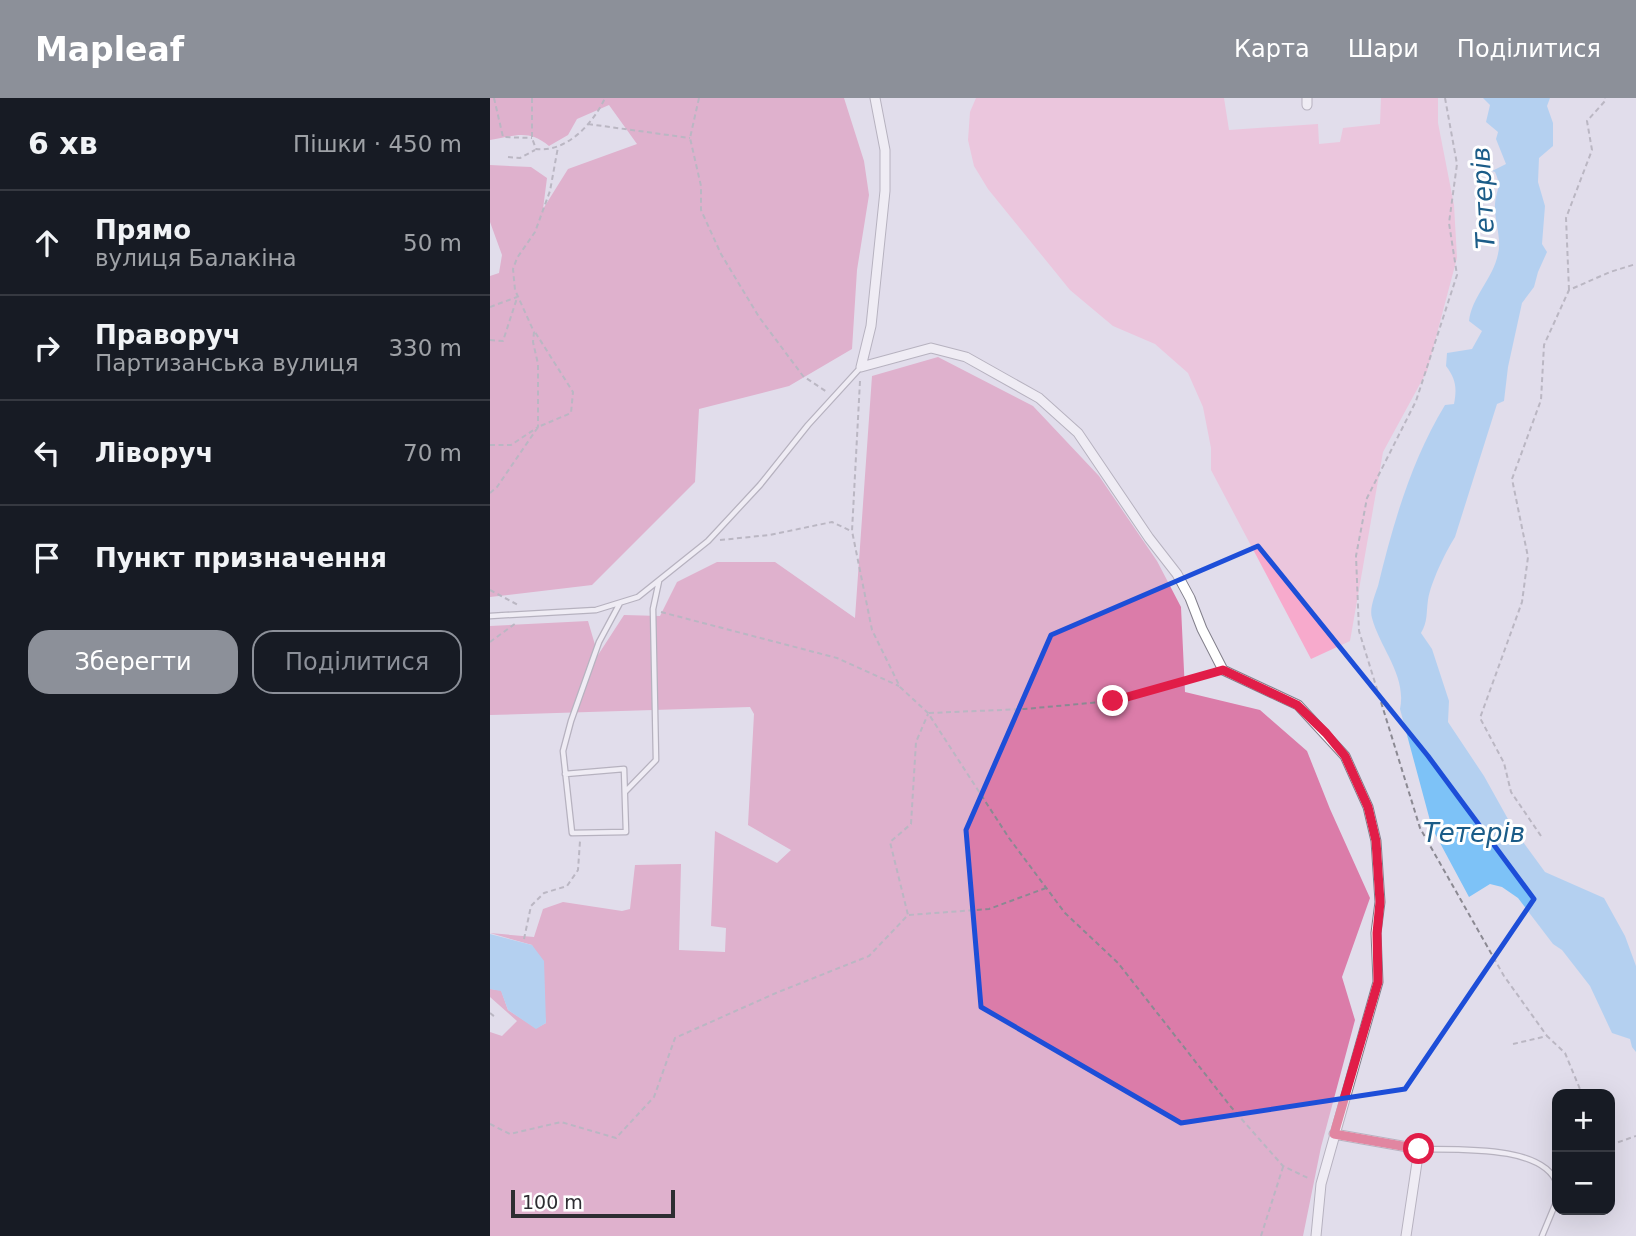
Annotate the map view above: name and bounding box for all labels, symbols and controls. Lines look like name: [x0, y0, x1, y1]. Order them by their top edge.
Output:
text: Mapleaf: [35, 30, 184, 69]
text: Карта: [1234, 35, 1310, 63]
text: Шари: [1348, 35, 1419, 63]
text: Поділитися: [1457, 35, 1601, 63]
text: 6 хв: [28, 126, 98, 161]
text: Пішки · 450 m: [293, 131, 462, 157]
water label: Тетерів: [1465, 146, 1501, 250]
text: Прямо: [95, 215, 191, 245]
icon: ahead: [28, 224, 66, 262]
text: 50 m: [403, 230, 462, 256]
text: вулиця Балакіна: [95, 245, 297, 271]
text: Праворуч: [95, 320, 241, 350]
icon: right: [28, 329, 66, 367]
text: 330 m: [388, 335, 462, 361]
text: Партизанська вулиця: [95, 350, 359, 376]
icon: left: [28, 434, 66, 472]
text: Ліворуч: [95, 438, 213, 468]
text: 70 m: [403, 440, 462, 466]
icon: arrive: [28, 539, 66, 577]
text: Пункт призначення: [95, 543, 387, 573]
button: Зберегти: [28, 630, 238, 694]
button: Поділитися: [252, 630, 462, 694]
route end: [1097, 685, 1128, 716]
water label: Тетерів: [1423, 818, 1525, 848]
map controls: [1552, 1089, 1615, 1215]
button: +: [1552, 1089, 1615, 1152]
route start: [1403, 1133, 1434, 1164]
button: −: [1552, 1152, 1615, 1215]
scale bar: [511, 1187, 676, 1219]
text: 100 m: [522, 1191, 583, 1213]

